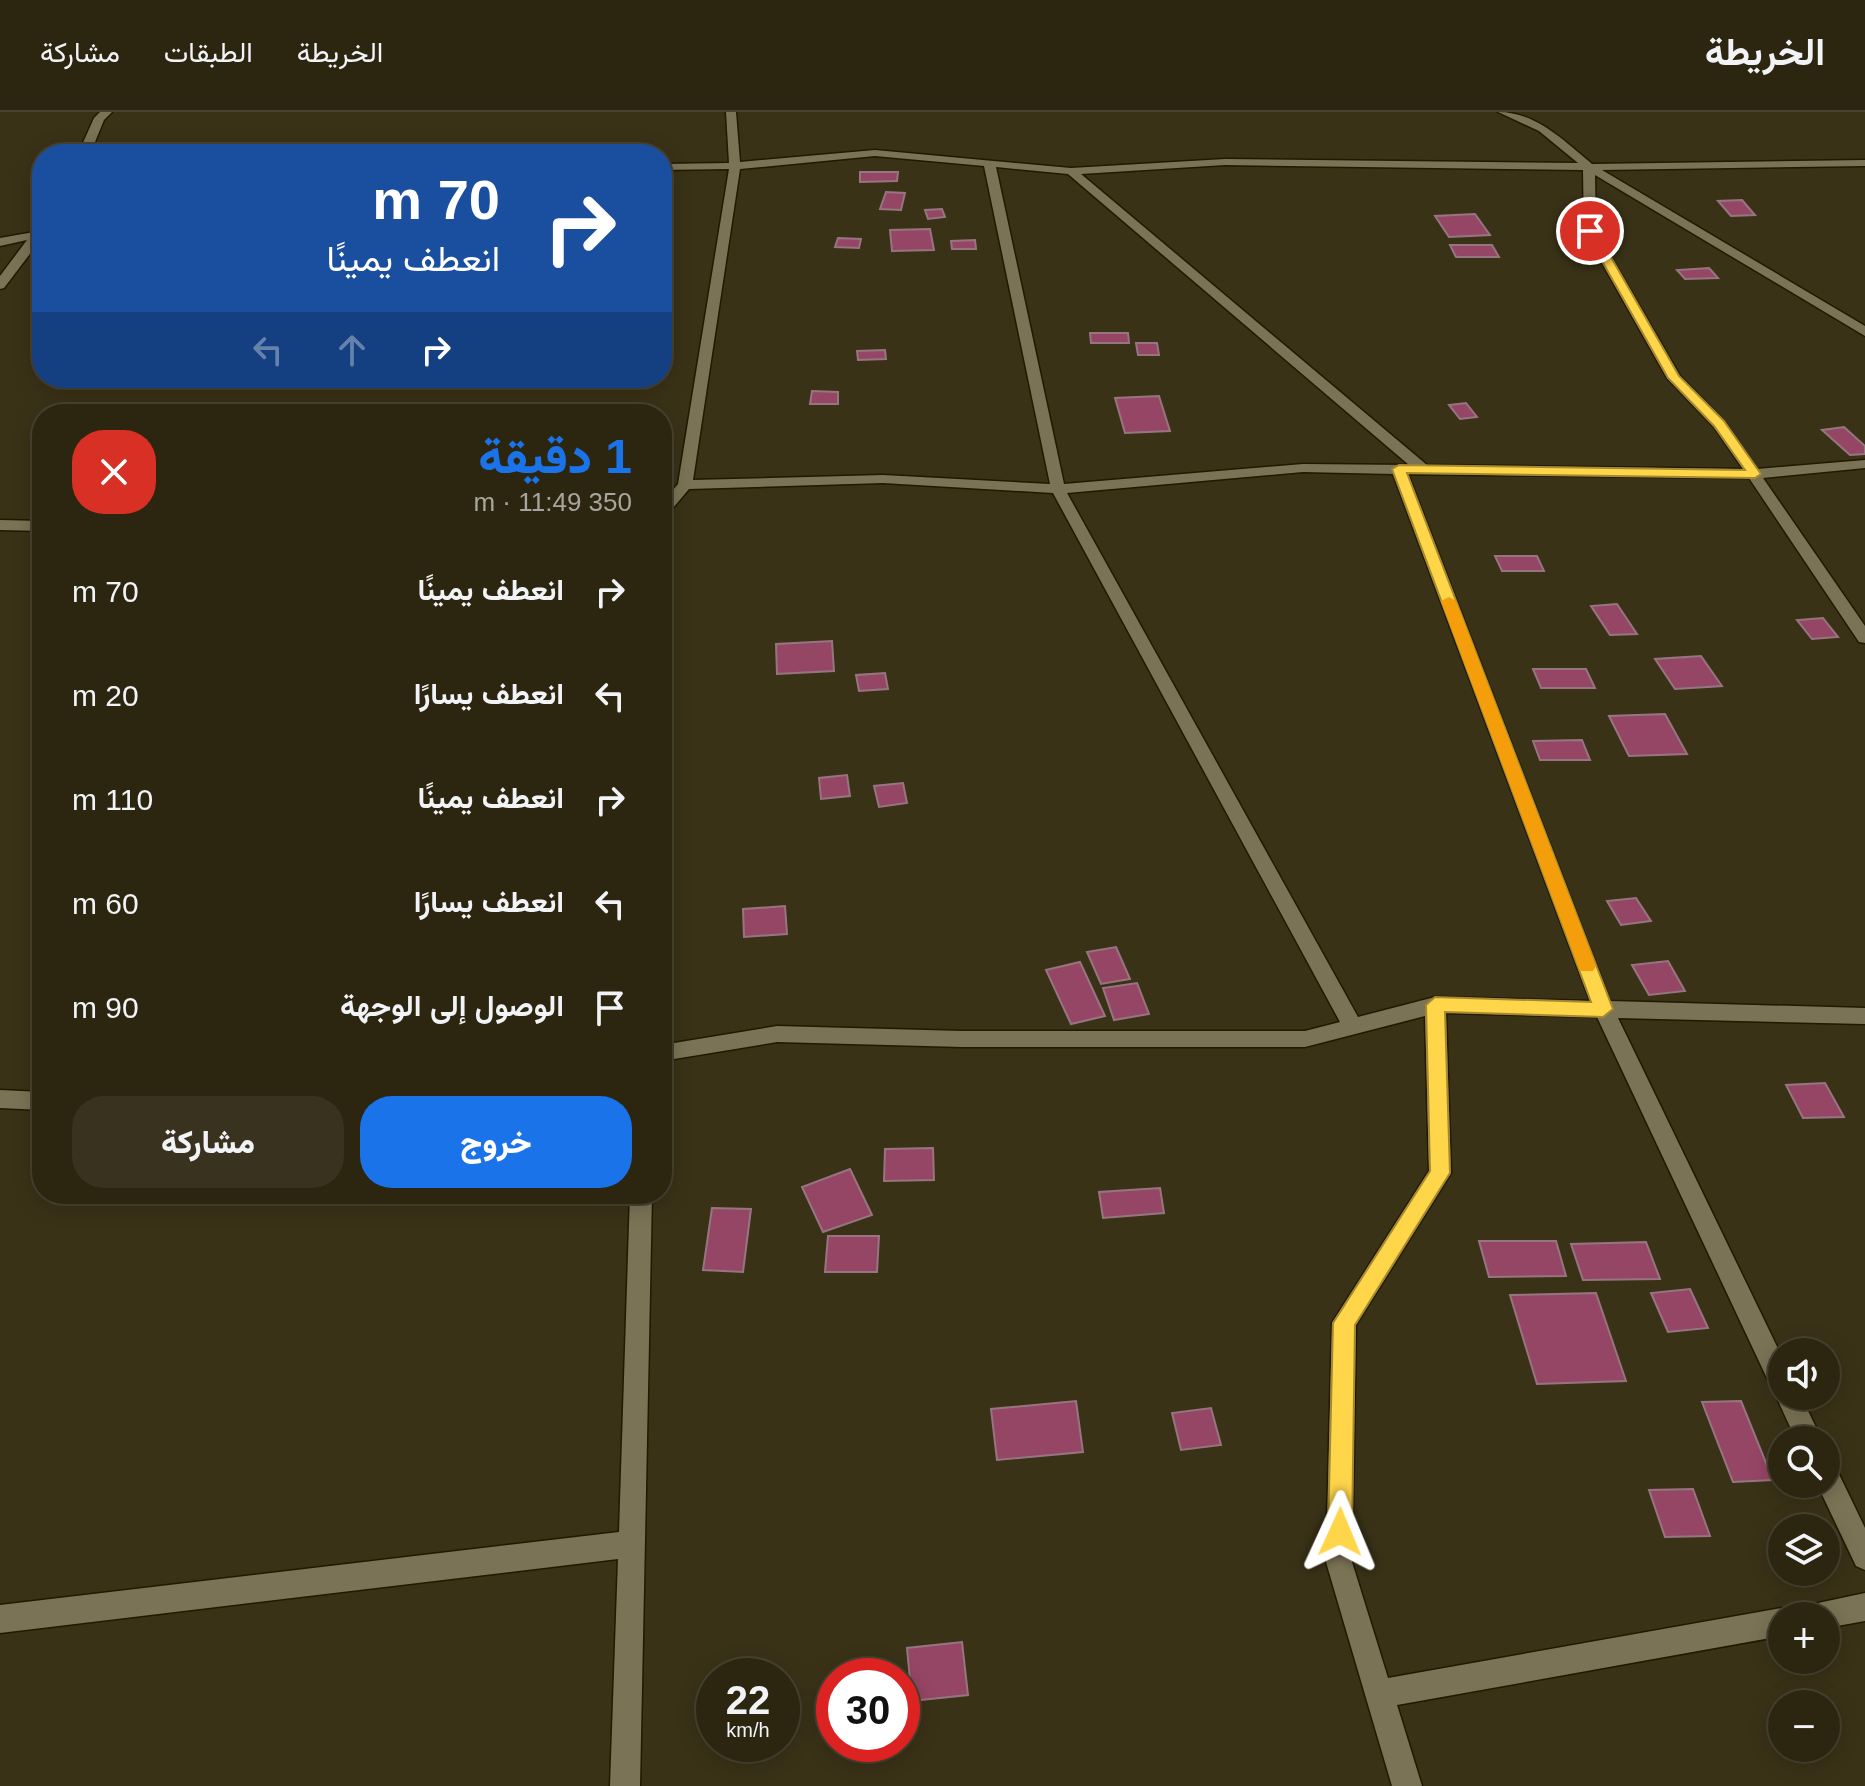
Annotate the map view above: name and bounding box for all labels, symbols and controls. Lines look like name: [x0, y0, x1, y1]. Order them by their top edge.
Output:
text: الخريطة: [1705, 31, 1825, 73]
text: مشاركة: [40, 37, 120, 68]
text: الطبقات: [164, 37, 253, 68]
text: الخريطة: [297, 37, 383, 68]
text: 70 m: [372, 168, 500, 231]
icon: right: [528, 176, 632, 280]
pin: [1556, 197, 1624, 265]
icon: arrive: [1568, 209, 1612, 253]
text: انعطف يمينًا: [327, 238, 500, 279]
icon: left: [246, 328, 290, 372]
icon: ahead: [330, 328, 374, 372]
icon: right: [414, 328, 458, 372]
button: close: [72, 430, 156, 514]
text: 1 دقيقة: [478, 430, 632, 483]
text: 350 m · 11:49: [473, 487, 632, 517]
icon: right: [588, 570, 632, 614]
text: انعطف يمينًا: [417, 573, 564, 606]
text: 70 m: [72, 575, 139, 608]
icon: left: [588, 674, 632, 718]
text: انعطف يسارًا: [414, 677, 564, 710]
text: 20 m: [72, 679, 139, 712]
icon: right: [588, 778, 632, 822]
text: انعطف يمينًا: [417, 781, 564, 814]
text: 110 m: [72, 783, 153, 816]
icon: left: [588, 882, 632, 926]
text: انعطف يسارًا: [414, 885, 564, 918]
text: 60 m: [72, 887, 139, 920]
icon: arrive: [588, 986, 632, 1030]
text: الوصول إلى الوجهة: [340, 989, 564, 1022]
text: 90 m: [72, 991, 139, 1024]
button: مشاركة: [72, 1096, 344, 1188]
button: خروج: [360, 1096, 632, 1188]
map controls: [1768, 1338, 1840, 1762]
button: sound: [1768, 1338, 1840, 1410]
button: search: [1768, 1426, 1840, 1498]
position arrow: [1298, 1490, 1382, 1574]
button: layers: [1768, 1514, 1840, 1586]
button: +: [1768, 1602, 1840, 1674]
speed limit sign: 30: [816, 1658, 920, 1762]
text: 22: [726, 1678, 770, 1722]
button: −: [1768, 1690, 1840, 1762]
text: km/h: [726, 1719, 770, 1741]

